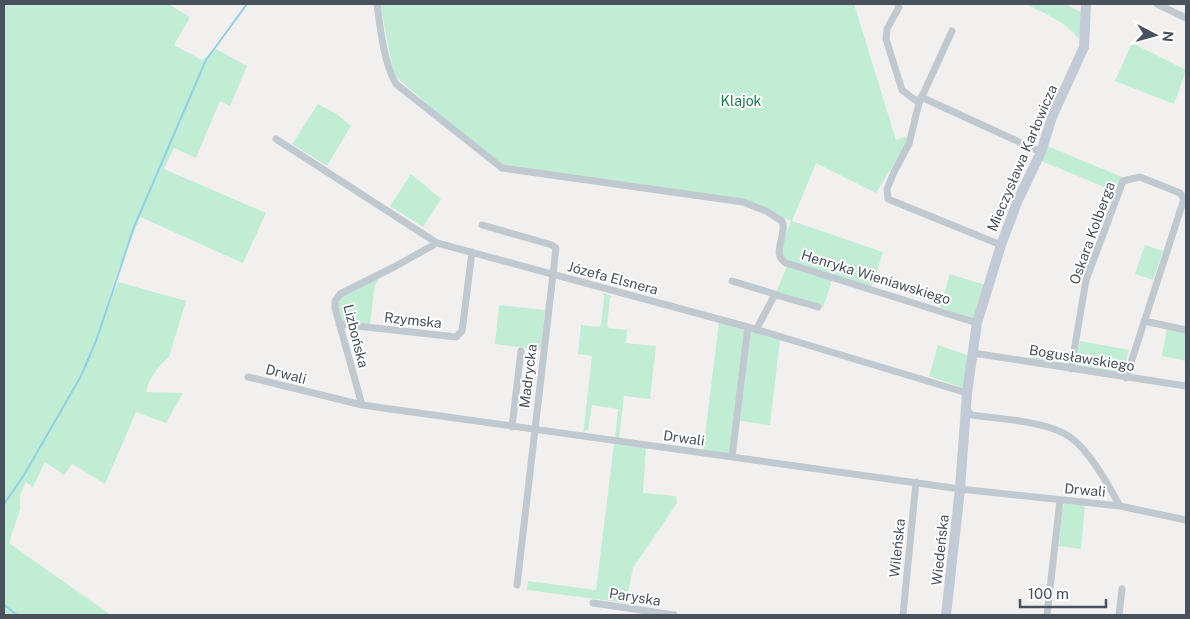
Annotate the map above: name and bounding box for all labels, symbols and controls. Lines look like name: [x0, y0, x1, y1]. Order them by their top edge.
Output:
north arrow: [1130, 10, 1180, 60]
text: N: [1159, 30, 1176, 43]
street label: Mieczysława Karłowicza: [984, 82, 1060, 234]
park label: Klajok: [721, 93, 762, 109]
street label: Oskara Kolberga: [1066, 179, 1118, 287]
street label: Henryka Wieniawskiego: [799, 247, 953, 307]
street label: Józefa Elsnera: [566, 258, 660, 298]
street label: Lizbońska: [340, 302, 372, 370]
street label: Rzymska: [383, 309, 443, 331]
street label: Bogusławskiego: [1028, 342, 1136, 374]
street label: Madrycka: [516, 343, 540, 409]
street label: Drwali: [264, 361, 308, 387]
street label: Drwali: [662, 427, 706, 449]
street label: Drwali: [1064, 480, 1106, 500]
street label: Wiedeńska: [928, 514, 952, 586]
street label: Wileńska: [886, 518, 908, 578]
scale bar: [1020, 576, 1106, 608]
street label: Paryska: [608, 585, 662, 609]
text: 100 m: [1028, 585, 1069, 602]

